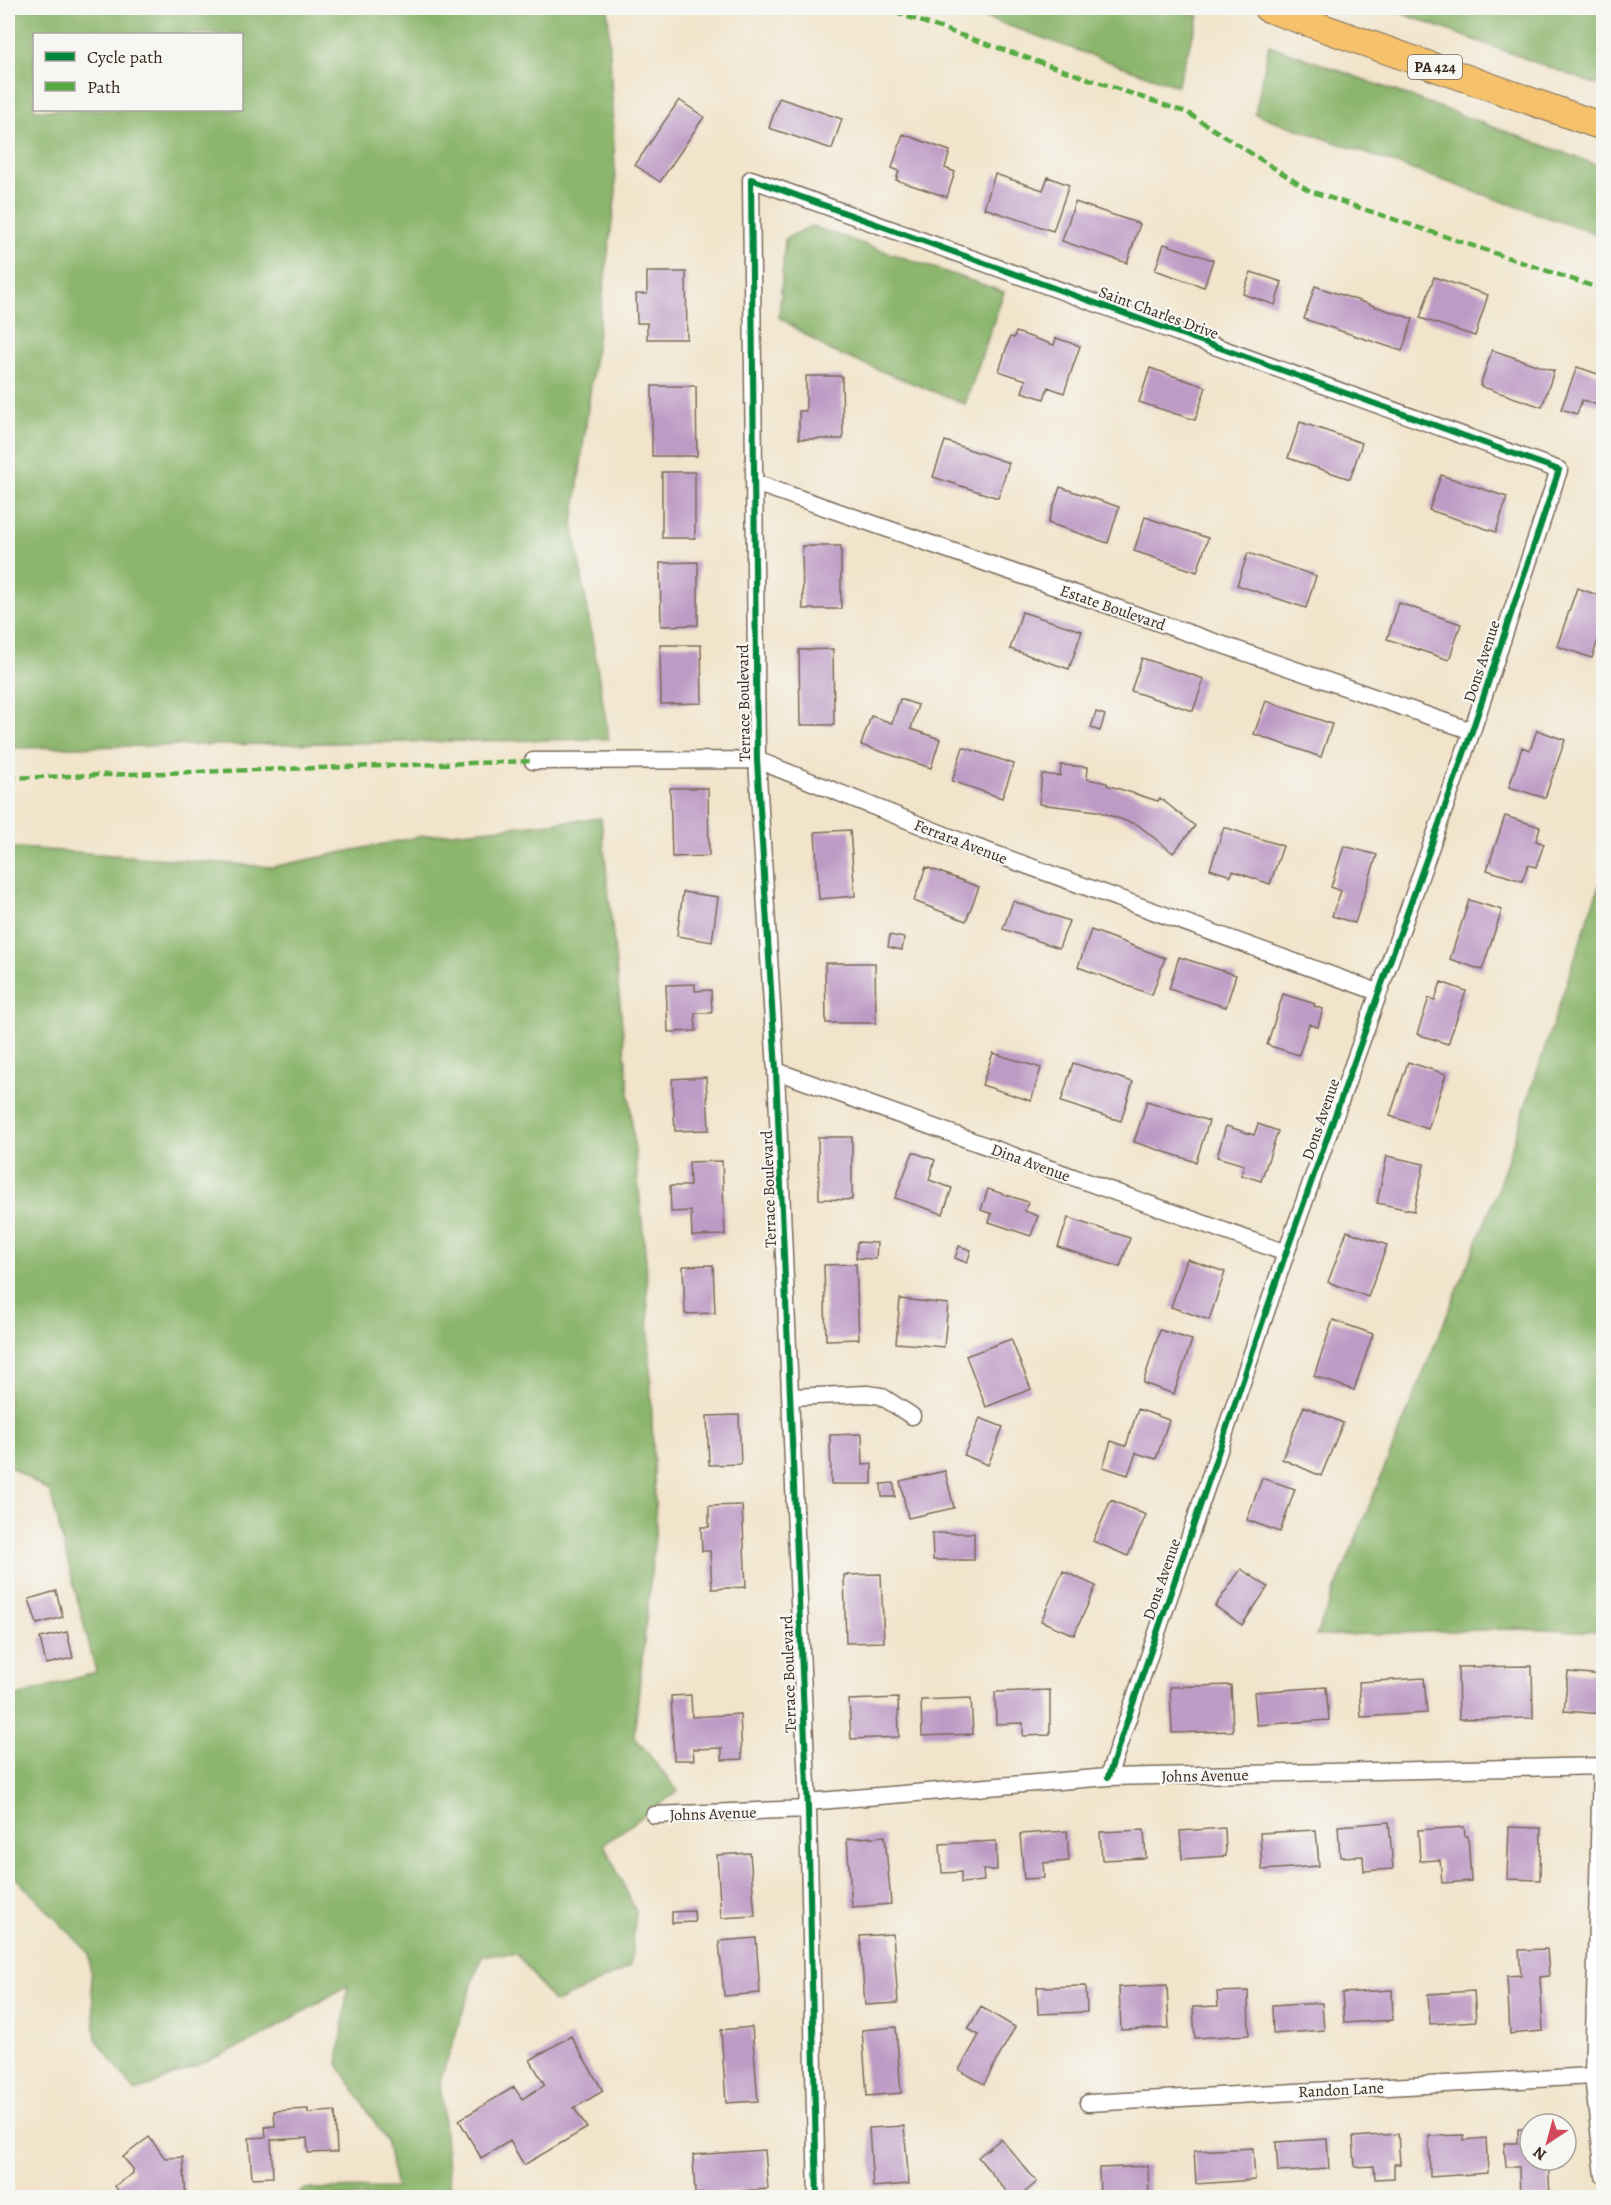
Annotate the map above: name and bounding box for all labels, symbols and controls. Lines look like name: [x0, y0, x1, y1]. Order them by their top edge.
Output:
legend: [33, 33, 243, 111]
text: Cycle path: [87, 45, 163, 69]
road number: PA 424: [1408, 55, 1462, 79]
text: Path: [87, 75, 121, 99]
street label: Saint Charles Drive: [1096, 281, 1222, 345]
street label: Estate Boulevard: [1057, 580, 1169, 636]
street label: Dons Avenue: [1458, 617, 1506, 705]
street label: Terrace Boulevard: [732, 644, 756, 762]
street label: Ferrara Avenue: [911, 814, 1011, 870]
street label: Dons Avenue: [1297, 1075, 1345, 1163]
street label: Terrace Boulevard: [756, 1130, 782, 1248]
street label: Dina Avenue: [988, 1138, 1073, 1187]
street label: Dons Avenue: [1138, 1535, 1186, 1623]
street label: Terrace Boulevard: [776, 1615, 802, 1733]
street label: Johns Avenue: [1161, 1764, 1249, 1788]
street label: Johns Avenue: [669, 1801, 757, 1827]
street label: Randon Lane: [1298, 2077, 1384, 2103]
north arrow: [1518, 2112, 1578, 2172]
text: N: [1528, 2141, 1551, 2166]

